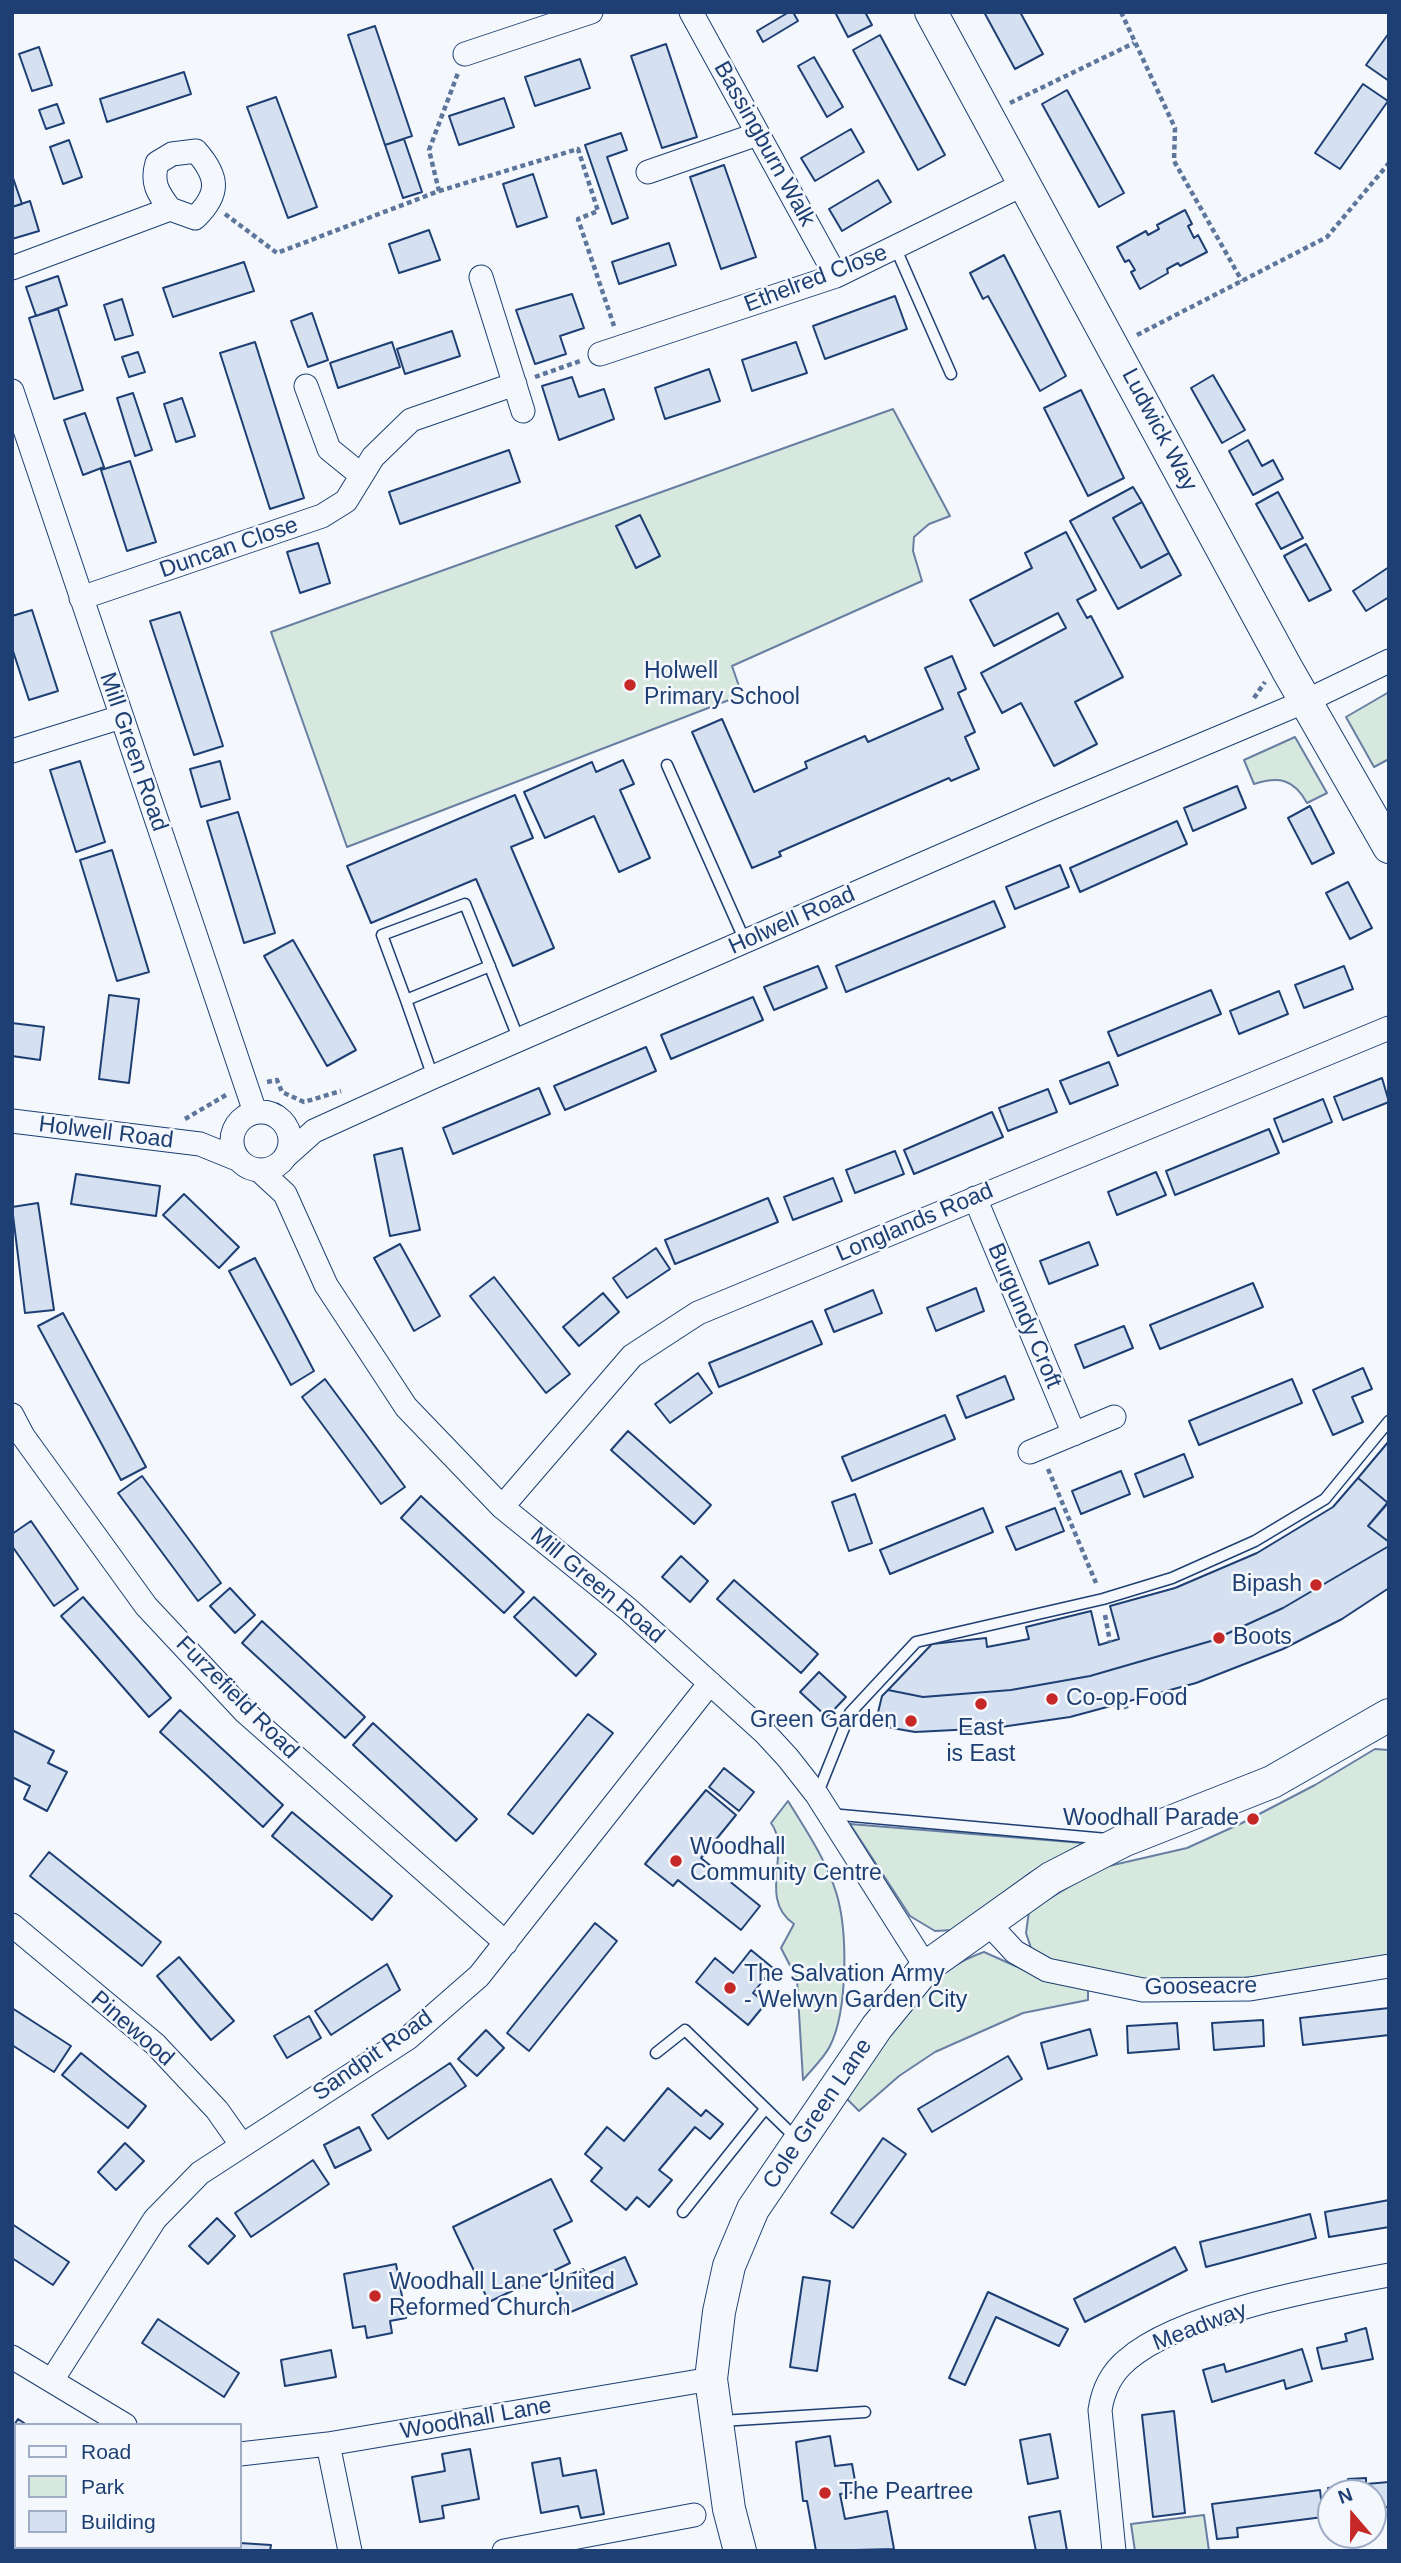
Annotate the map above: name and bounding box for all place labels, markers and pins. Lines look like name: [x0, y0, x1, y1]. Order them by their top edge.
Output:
place label: Holwell Primary School: [644, 658, 800, 712]
marker: Holwell Primary School: [622, 677, 638, 693]
place label: Bipash: [1232, 1571, 1302, 1599]
marker: Bipash: [1308, 1577, 1324, 1593]
place label: Boots: [1233, 1624, 1292, 1652]
marker: Boots: [1211, 1630, 1227, 1646]
place label: Co-op Food: [1066, 1685, 1187, 1713]
marker: Co-op Food: [1044, 1691, 1060, 1707]
marker: East is East: [973, 1696, 989, 1712]
place label: Green Garden: [750, 1707, 897, 1735]
marker: Green Garden: [903, 1713, 919, 1729]
place label: East is East: [946, 1715, 1016, 1769]
place label: Woodhall Parade: [1063, 1805, 1239, 1833]
marker: Woodhall Parade: [1245, 1811, 1261, 1827]
place label: Woodhall Community Centre: [690, 1834, 882, 1888]
marker: Woodhall Community Centre: [668, 1853, 684, 1869]
place label: The Salvation Army - Welwyn Garden City: [744, 1961, 967, 2015]
marker: The Salvation Army - Welwyn Garden City: [722, 1980, 738, 1996]
place label: Woodhall Lane United Reformed Church: [389, 2269, 615, 2323]
marker: Woodhall Lane United Reformed Church: [367, 2288, 383, 2304]
place label: The Peartree: [839, 2479, 973, 2507]
marker: The Peartree: [817, 2485, 833, 2501]

